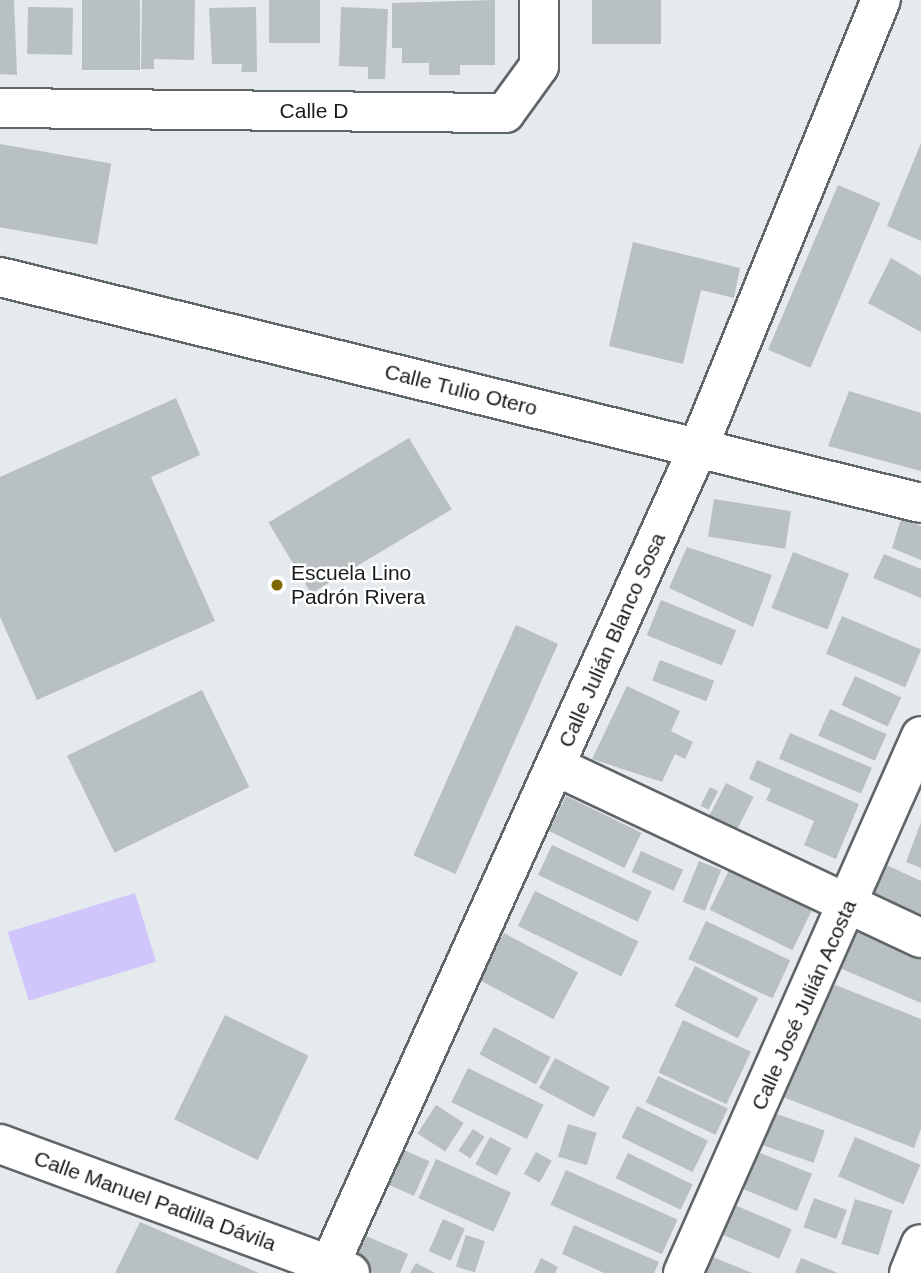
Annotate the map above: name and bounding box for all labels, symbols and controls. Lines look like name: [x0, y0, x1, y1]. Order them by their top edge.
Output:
street label: Calle D: [280, 98, 348, 124]
street label: Calle Tulio Otero: [382, 359, 540, 421]
street label: Calle Julián Blanco Sosa: [553, 529, 671, 751]
place label: Escuela Lino Padrón Rivera: [291, 560, 425, 610]
marker: Escuela Lino Padrón Rivera: [269, 577, 285, 593]
street label: Calle José Julián Acosta: [746, 895, 862, 1115]
street label: Calle Manuel Padilla Dávila: [31, 1145, 279, 1257]

